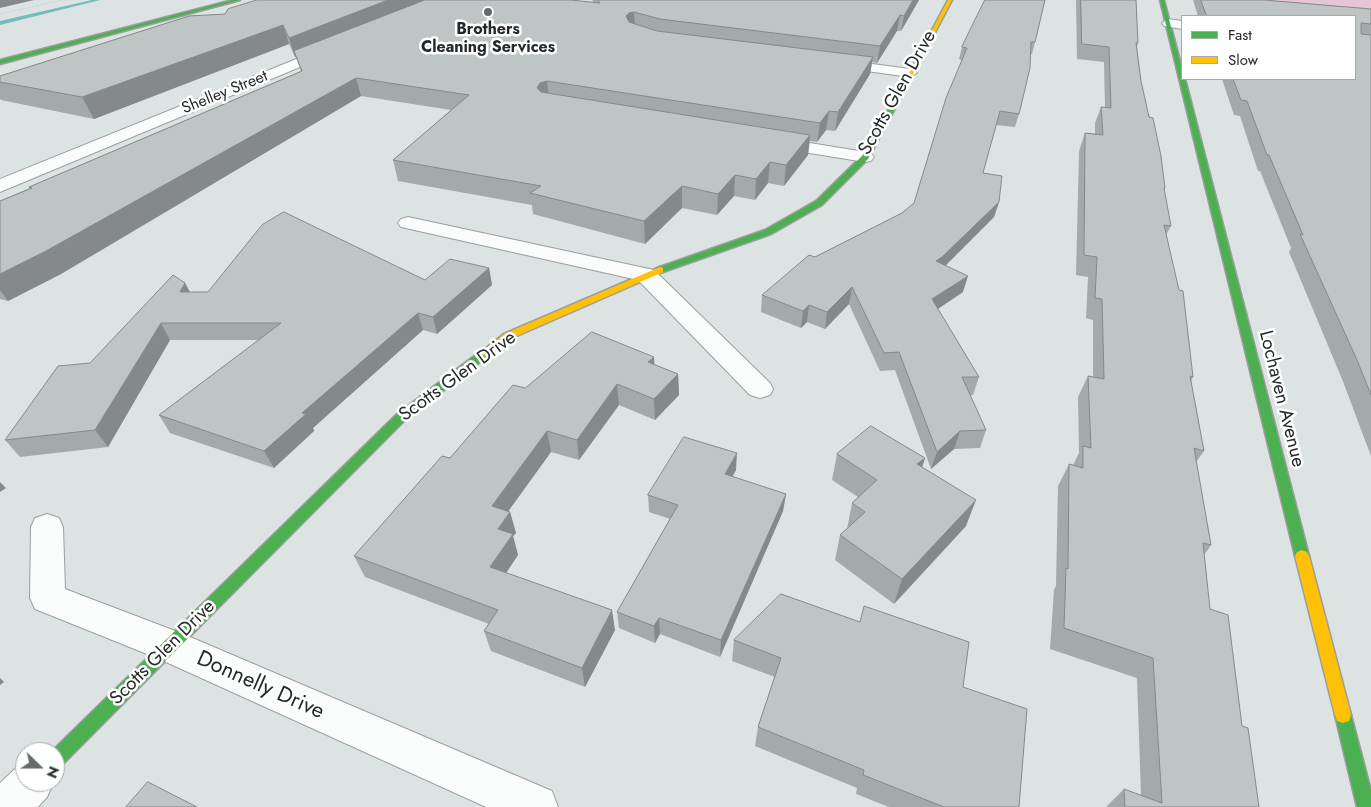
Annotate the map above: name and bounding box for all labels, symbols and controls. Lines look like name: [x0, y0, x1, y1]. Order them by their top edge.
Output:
marker: Brothers Cleaning Services: [482, 6, 494, 18]
legend: [1181, 15, 1356, 80]
place label: Brothers Cleaning Services: [421, 20, 555, 58]
text: Fast: [1228, 24, 1252, 46]
street label: Scotts Glen Drive: [854, 27, 942, 159]
text: Slow: [1228, 49, 1258, 71]
street label: Shelley Street: [179, 67, 271, 119]
street label: Scotts Glen Drive: [395, 327, 521, 427]
street label: Lochaven Avenue: [1253, 328, 1309, 470]
street label: Scotts Glen Drive: [106, 596, 220, 710]
street label: Donnelly Drive: [192, 646, 328, 726]
north arrow: [15, 742, 65, 792]
text: N: [42, 763, 64, 781]

